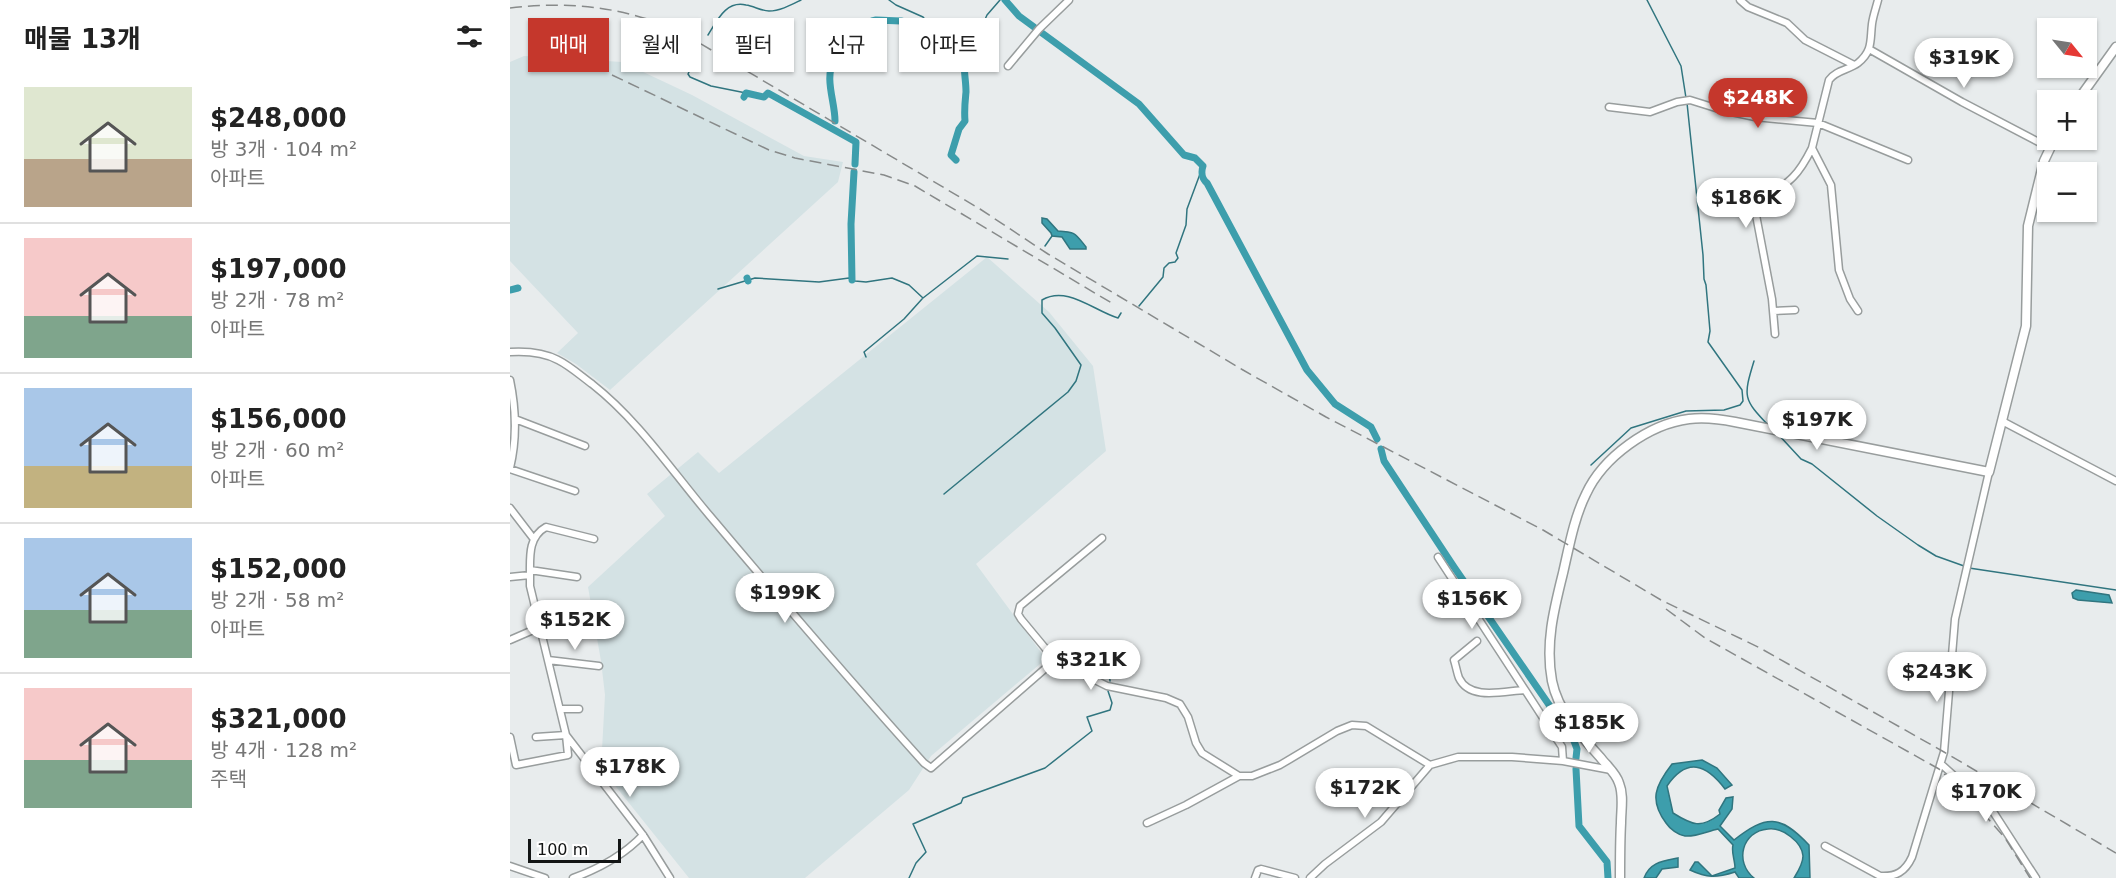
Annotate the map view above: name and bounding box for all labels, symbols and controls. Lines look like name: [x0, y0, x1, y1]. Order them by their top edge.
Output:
chip: 매매: [528, 18, 609, 72]
chip: 월세: [621, 18, 701, 72]
chip: 필터: [713, 18, 794, 72]
chip: 신규: [806, 18, 887, 72]
chip: 아파트: [899, 18, 999, 72]
north arrow: [2037, 18, 2097, 78]
map controls: [2037, 18, 2097, 222]
icon: filters: [453, 20, 486, 53]
text: 매물 13개: [24, 24, 141, 54]
pin: $319K: [1922, 38, 2006, 89]
text: $319K: [1928, 45, 2000, 69]
pin: $248K: [1716, 78, 1800, 129]
text: $248K: [1722, 85, 1794, 109]
button: +: [2037, 90, 2097, 150]
text: $248,000: [210, 103, 347, 133]
icon: home: [72, 111, 144, 183]
text: 방 3개 · 104 m²: [210, 137, 357, 161]
button: −: [2037, 162, 2097, 222]
text: 아파트: [210, 166, 265, 190]
pin: $186K: [1704, 178, 1788, 229]
text: $186K: [1710, 185, 1782, 209]
text: $197,000: [210, 254, 347, 284]
icon: home: [72, 262, 144, 334]
text: 방 2개 · 78 m²: [210, 288, 344, 312]
text: 아파트: [210, 317, 265, 341]
pin: $197K: [1775, 400, 1859, 451]
text: $156,000: [210, 404, 347, 434]
text: $197K: [1781, 407, 1853, 431]
icon: home: [72, 412, 144, 484]
text: 방 2개 · 60 m²: [210, 438, 344, 462]
text: 아파트: [210, 467, 265, 491]
text: $152,000: [210, 554, 347, 584]
icon: home: [72, 562, 144, 634]
pin: $199K: [743, 573, 827, 624]
pin: $156K: [1430, 579, 1514, 630]
text: $199K: [749, 580, 821, 604]
text: $156K: [1436, 586, 1508, 610]
text: 방 2개 · 58 m²: [210, 588, 344, 612]
pin: $152K: [533, 600, 617, 651]
text: $152K: [539, 607, 611, 631]
text: 아파트: [210, 617, 265, 641]
pin: $321K: [1049, 640, 1133, 691]
text: $321K: [1055, 647, 1127, 671]
pin: $243K: [1895, 652, 1979, 703]
text: $243K: [1901, 659, 1973, 683]
pin: $185K: [1547, 703, 1631, 754]
text: $321,000: [210, 704, 347, 734]
text: $185K: [1553, 710, 1625, 734]
icon: home: [72, 712, 144, 784]
text: 방 4개 · 128 m²: [210, 738, 357, 762]
pin: $178K: [588, 747, 672, 798]
text: $178K: [594, 754, 666, 778]
text: 주택: [210, 767, 247, 791]
pin: $172K: [1323, 768, 1407, 819]
pin: $170K: [1944, 772, 2028, 823]
text: $172K: [1329, 775, 1401, 799]
text: $170K: [1950, 779, 2022, 803]
scale bar: [528, 836, 621, 864]
text: 100 m: [537, 840, 588, 859]

